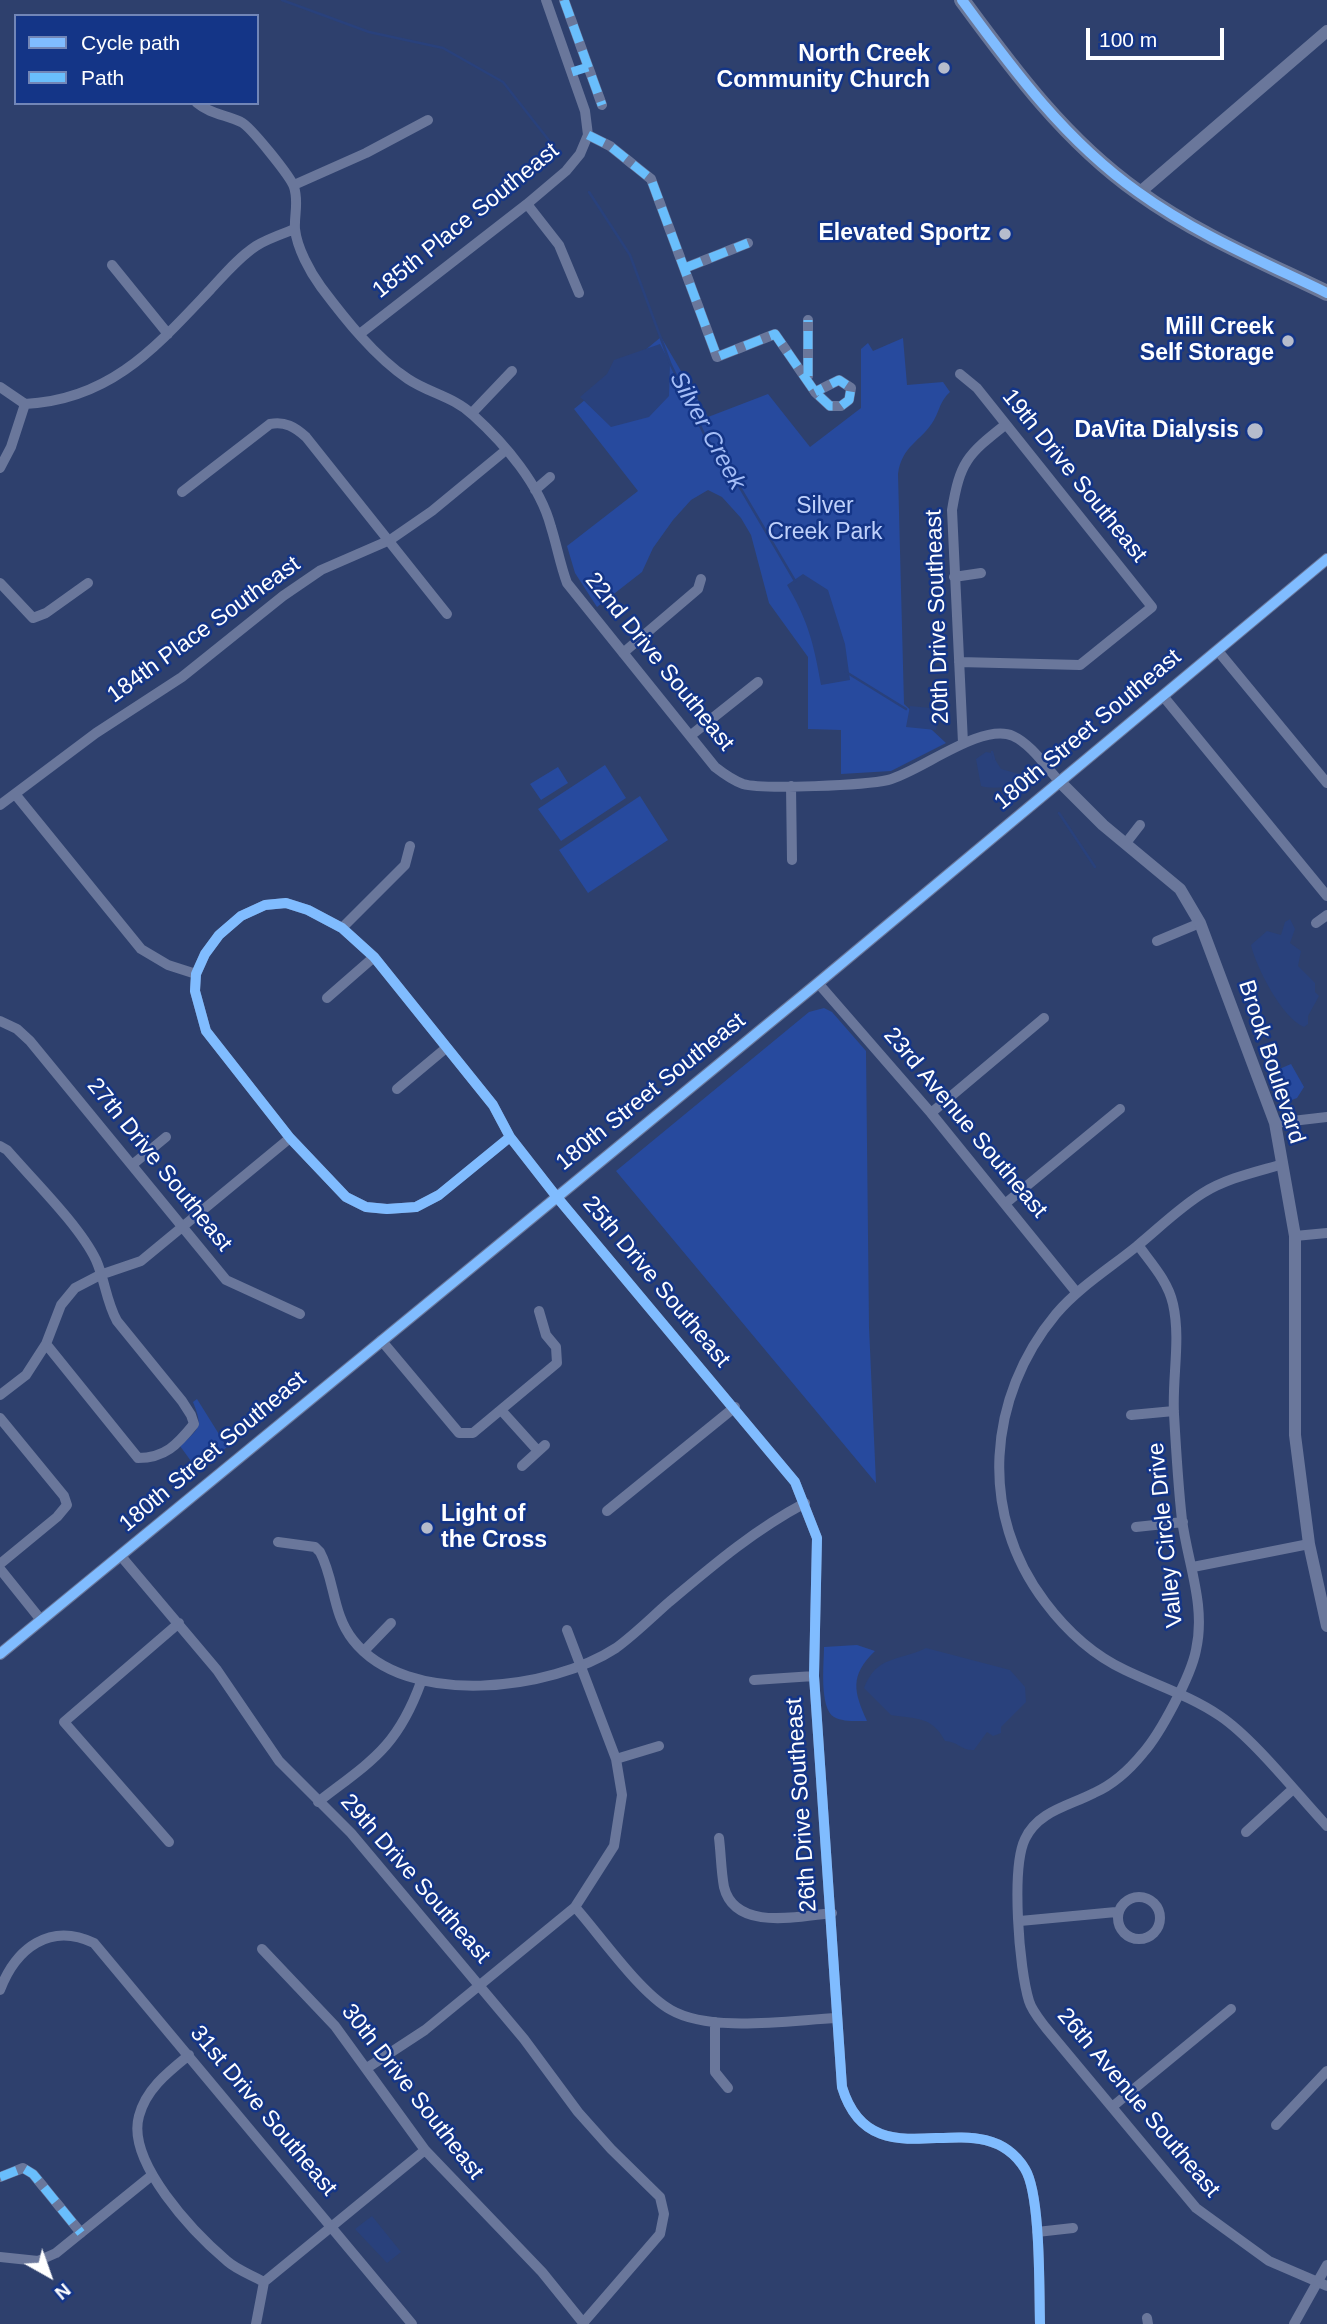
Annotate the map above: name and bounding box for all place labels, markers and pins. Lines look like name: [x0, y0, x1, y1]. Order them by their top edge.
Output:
place label: North Creek Community Church: [717, 41, 930, 95]
marker: North Creek Community Church: [936, 60, 952, 76]
place label: Elevated Sportz: [818, 220, 991, 248]
marker: Elevated Sportz: [997, 226, 1013, 242]
place label: Mill Creek Self Storage: [1140, 314, 1274, 368]
marker: Mill Creek Self Storage: [1280, 333, 1296, 349]
place label: DaVita Dialysis: [1074, 417, 1239, 445]
marker: DaVita Dialysis: [1245, 421, 1265, 441]
place label: Light of the Cross: [441, 1501, 547, 1555]
marker: Light of the Cross: [419, 1520, 435, 1536]

